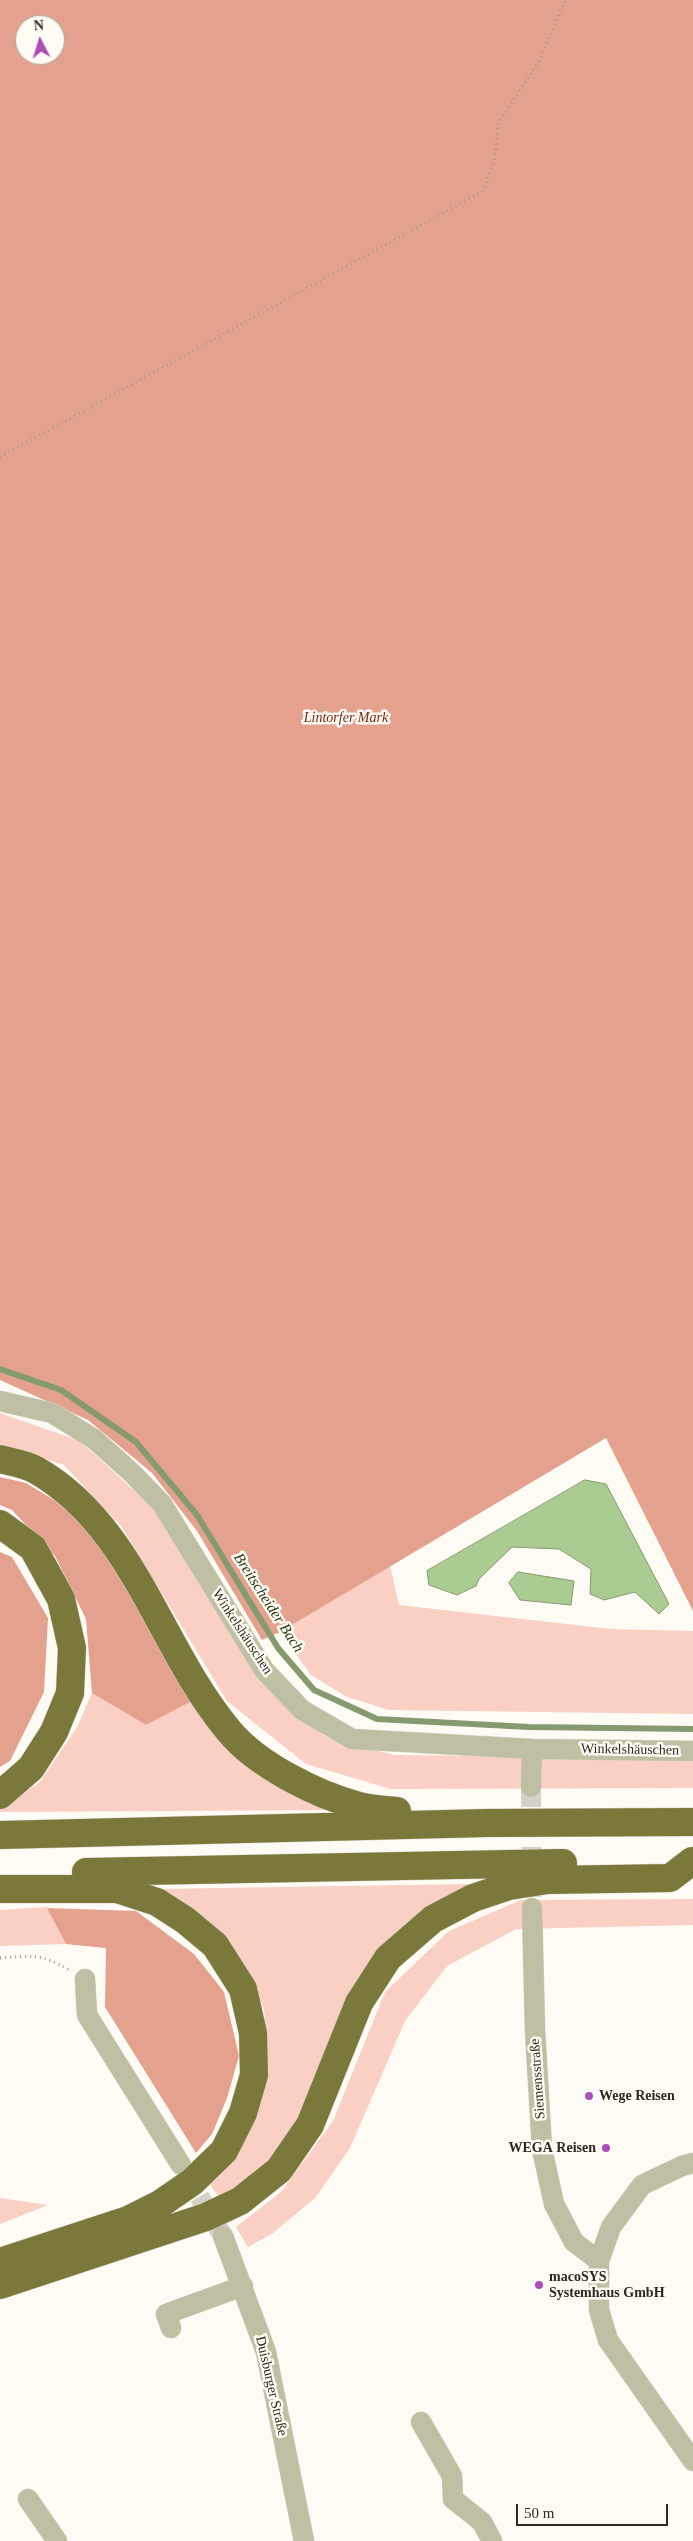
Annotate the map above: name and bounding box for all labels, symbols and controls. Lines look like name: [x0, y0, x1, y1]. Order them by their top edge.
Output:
north arrow: [15, 15, 65, 65]
text: N: [33, 18, 44, 33]
park label: Lintorfer Mark: [304, 710, 388, 726]
water label: Breitscheider Bach: [229, 1550, 307, 1656]
street label: Winkelshäuschen: [208, 1586, 276, 1678]
street label: Winkelshäuschen: [581, 1741, 679, 1759]
street label: Siemensstraße: [527, 2038, 549, 2120]
place label: Wege Reisen: [599, 2088, 675, 2104]
marker: Wege Reisen: [583, 2090, 595, 2102]
place label: WEGA Reisen: [508, 2140, 596, 2156]
marker: WEGA Reisen: [600, 2142, 612, 2154]
place label: macoSYS Systemhaus GmbH: [549, 2269, 665, 2302]
marker: macoSYS Systemhaus GmbH: [533, 2279, 545, 2291]
street label: Duisburger Straße: [251, 2334, 291, 2438]
scale bar: [518, 2494, 670, 2526]
text: 50 m: [524, 2505, 554, 2521]

